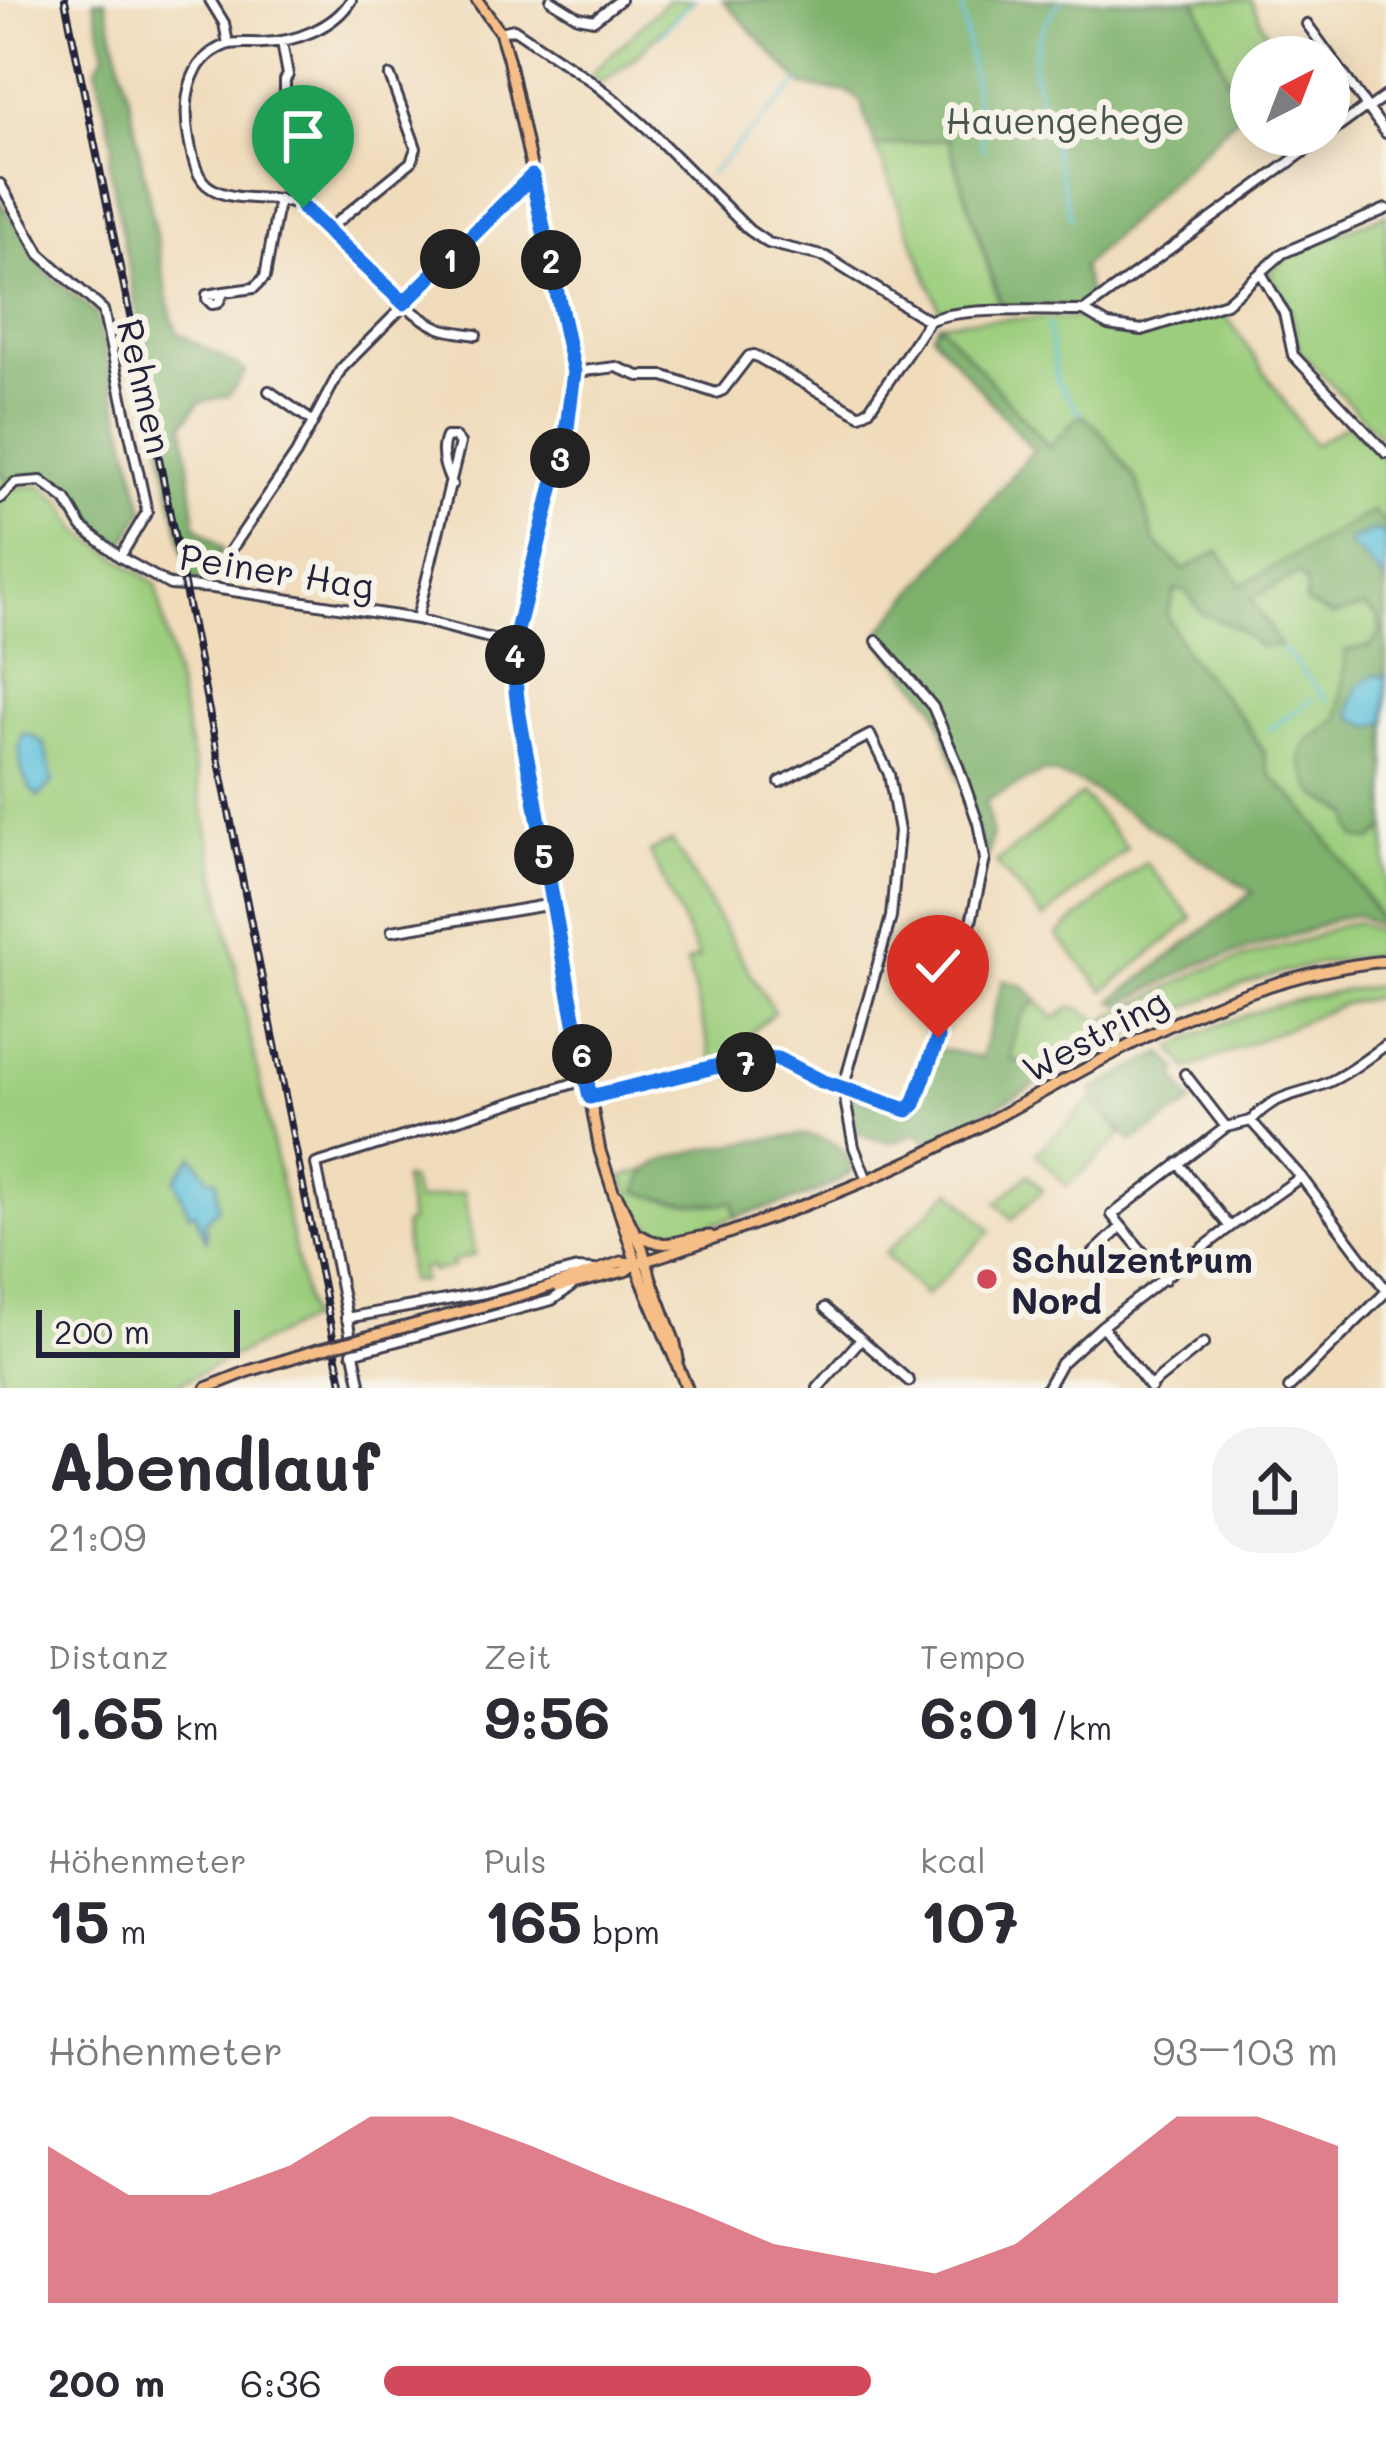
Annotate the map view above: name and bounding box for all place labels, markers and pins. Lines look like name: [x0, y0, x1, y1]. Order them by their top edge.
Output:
pin: [252, 85, 354, 208]
pin: 1: [420, 229, 480, 289]
pin: 2: [521, 230, 581, 290]
pin: 3: [530, 428, 590, 488]
pin: 4: [485, 625, 545, 685]
pin: 5: [514, 825, 574, 885]
pin: [887, 915, 989, 1038]
pin: 6: [552, 1024, 612, 1084]
pin: 7: [716, 1032, 776, 1092]
place label: Schulzentrum Nord: [1011, 1235, 1253, 1323]
marker: Schulzentrum Nord: [974, 1266, 1000, 1292]

